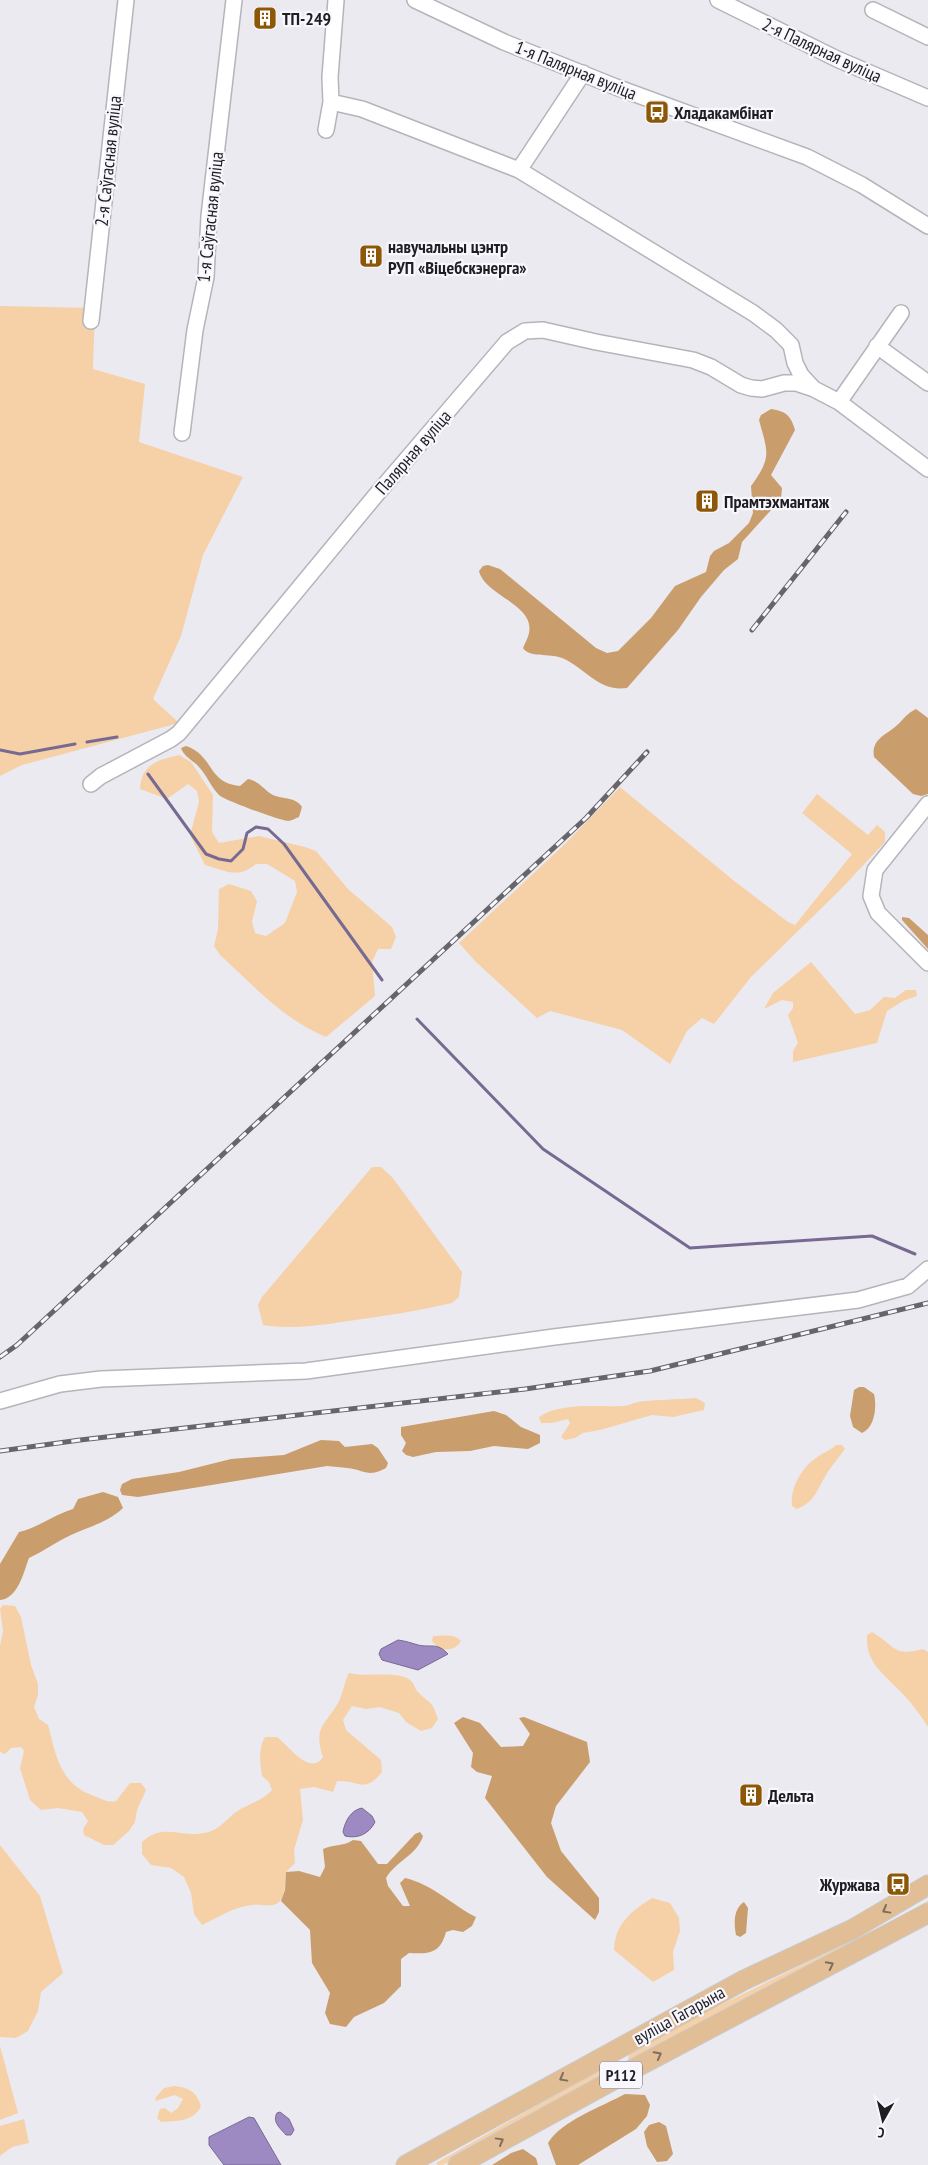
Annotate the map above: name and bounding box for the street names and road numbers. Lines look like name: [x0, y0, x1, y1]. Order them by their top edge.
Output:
street label: 2-я Палярная вуліца: [759, 12, 885, 88]
street label: 1-я Палярная вуліца: [512, 35, 640, 105]
street label: 2-я Саўгасная вуліца: [90, 95, 126, 227]
street label: 1-я Саўгасная вуліца: [192, 151, 228, 283]
street label: Палярная вуліца: [370, 405, 456, 499]
street label: вуліца Гагарына: [629, 1980, 729, 2050]
road number: Р112: [600, 2062, 642, 2088]

